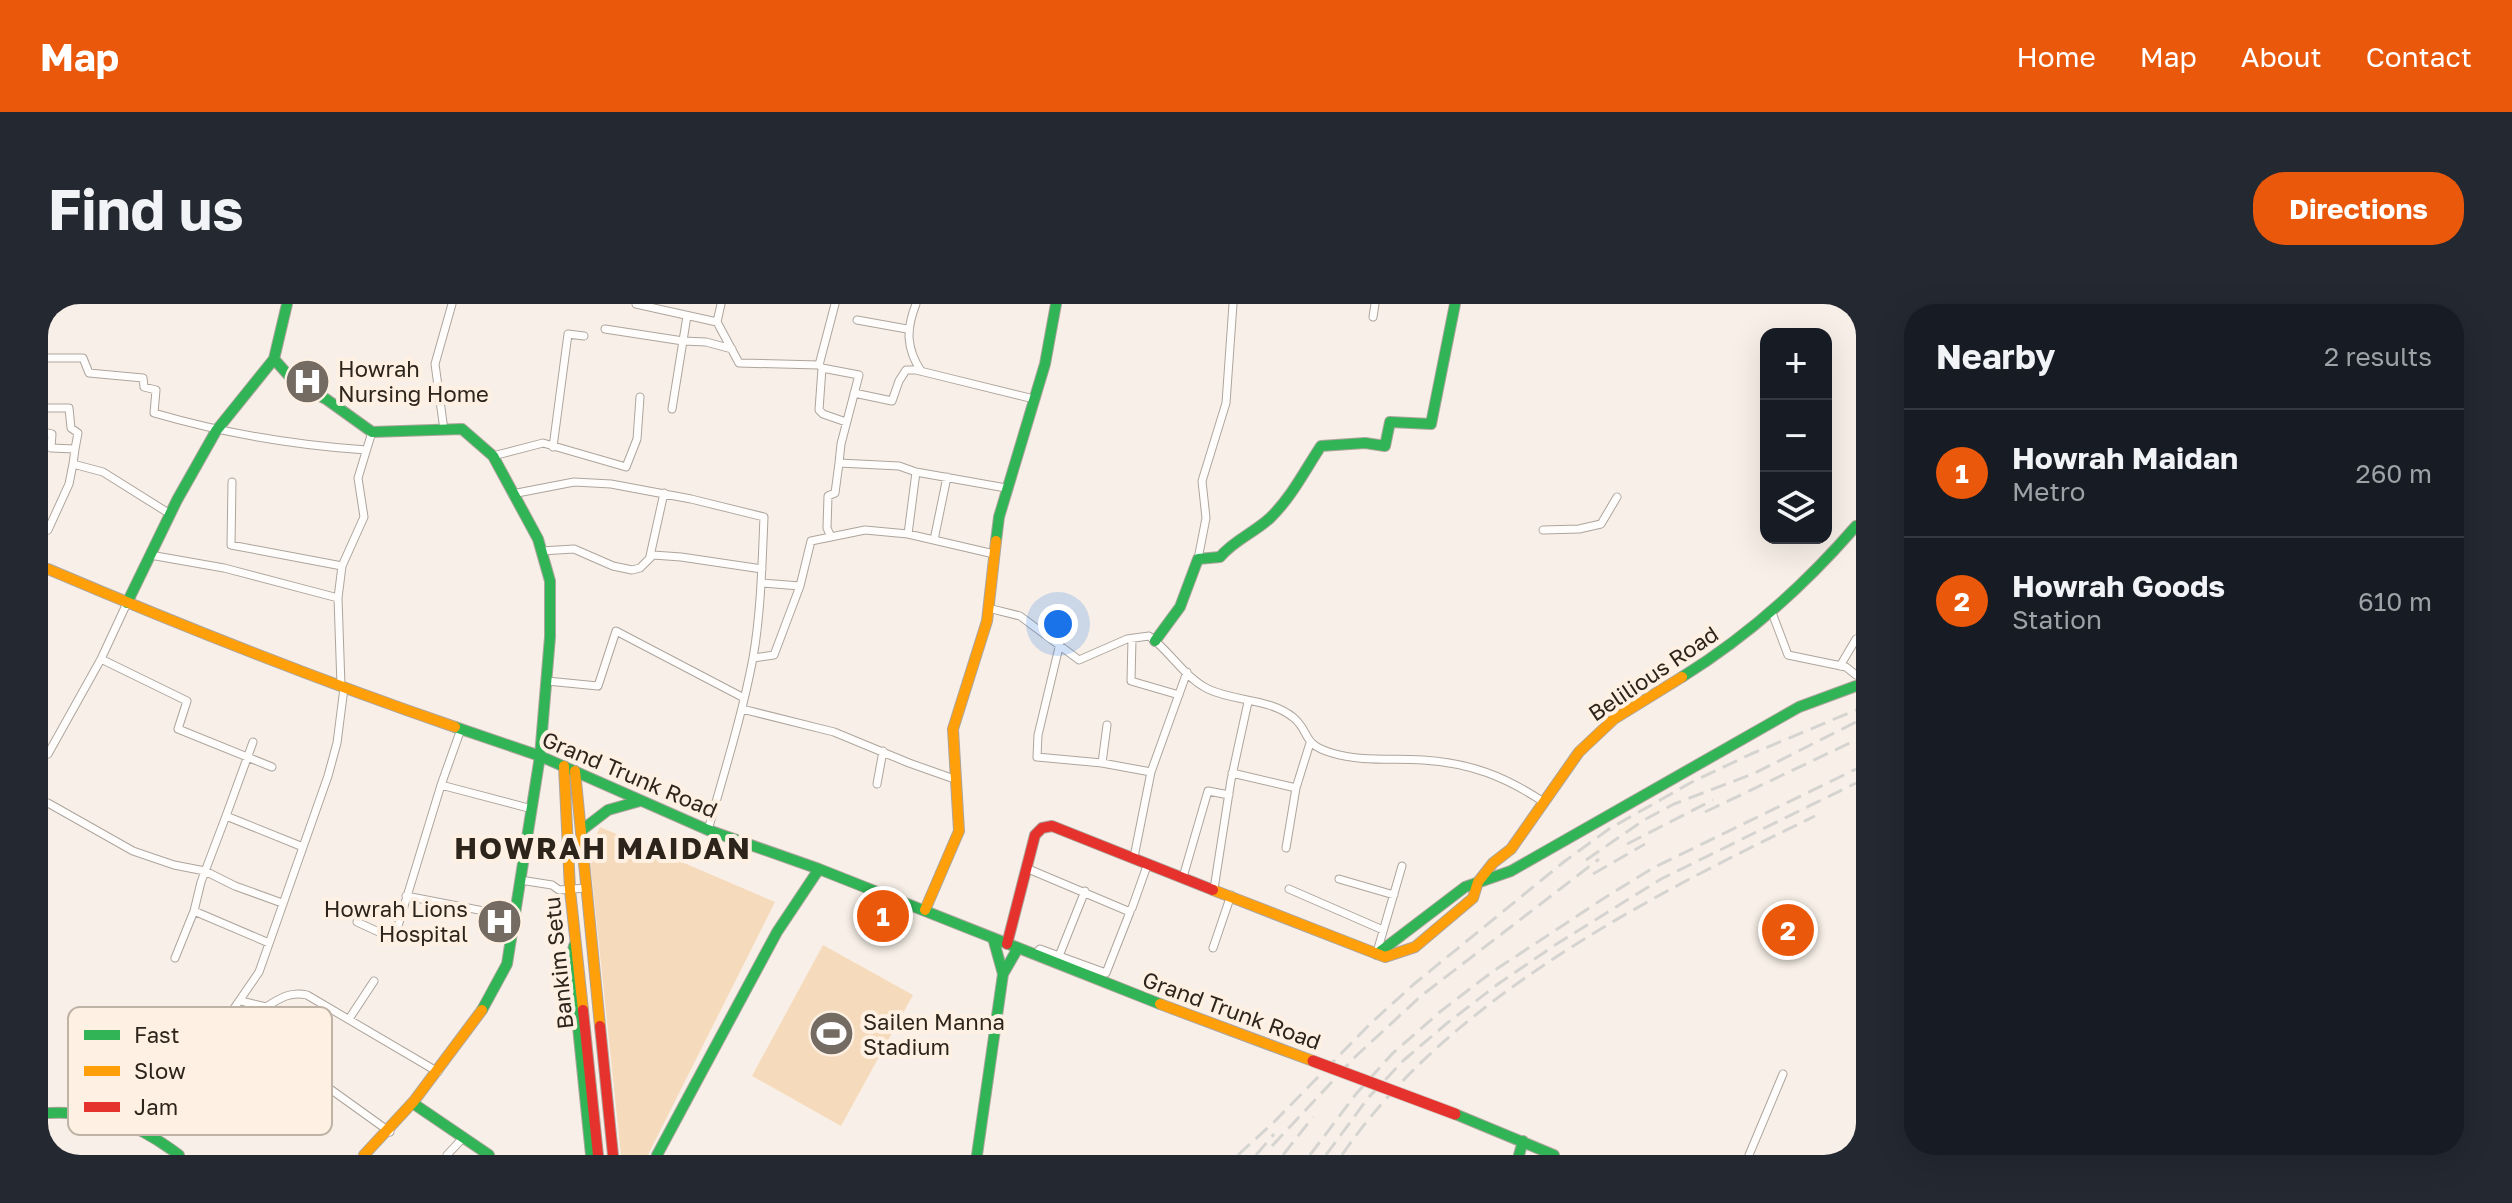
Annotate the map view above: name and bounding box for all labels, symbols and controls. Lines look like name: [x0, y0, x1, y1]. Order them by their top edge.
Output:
text: Map: [40, 34, 119, 79]
text: Home: [2017, 40, 2096, 73]
text: Map: [2140, 40, 2197, 73]
text: About: [2241, 40, 2322, 73]
text: Contact: [2366, 40, 2472, 73]
button: Directions: [2253, 172, 2464, 245]
text: Find us: [48, 175, 244, 242]
map controls: [1760, 328, 1832, 544]
button: +: [1760, 328, 1832, 400]
text: Nearby: [1936, 336, 2056, 376]
text: 2 results: [2324, 341, 2432, 372]
place label: Howrah Nursing Home: [338, 355, 489, 407]
hospital icon: Howrah Nursing Home: [283, 357, 331, 405]
button: −: [1760, 400, 1832, 472]
text: Howrah Maidan: [2012, 440, 2238, 476]
text: 1: [1955, 458, 1969, 489]
text: 260 m: [2356, 458, 2432, 489]
button: layers: [1760, 472, 1832, 544]
text: Metro: [2012, 476, 2085, 507]
text: Howrah Goods: [2012, 568, 2225, 604]
text: 2: [1954, 586, 1970, 617]
text: 610 m: [2358, 586, 2432, 617]
your location: [1038, 604, 1078, 644]
text: Station: [2012, 604, 2102, 635]
street label: Belilious Road: [1583, 620, 1723, 726]
street label: Grand Trunk Road: [538, 725, 722, 823]
district label: HOWRAH MAIDAN: [454, 830, 752, 866]
pin: 1: [857, 886, 909, 946]
place label: Howrah Lions Hospital: [324, 895, 468, 947]
street label: Bankim Setu: [538, 895, 578, 1031]
hospital icon: Howrah Lions Hospital: [475, 897, 523, 945]
pin: 2: [1762, 900, 1814, 960]
street label: Grand Trunk Road: [1139, 965, 1325, 1055]
legend: [68, 1007, 332, 1135]
place label: Sailen Manna Stadium: [863, 1008, 1005, 1060]
sports icon: Sailen Manna Stadium: [808, 1010, 856, 1058]
text: Fast: [134, 1021, 180, 1048]
text: Slow: [134, 1057, 186, 1084]
text: Jam: [134, 1093, 178, 1120]

